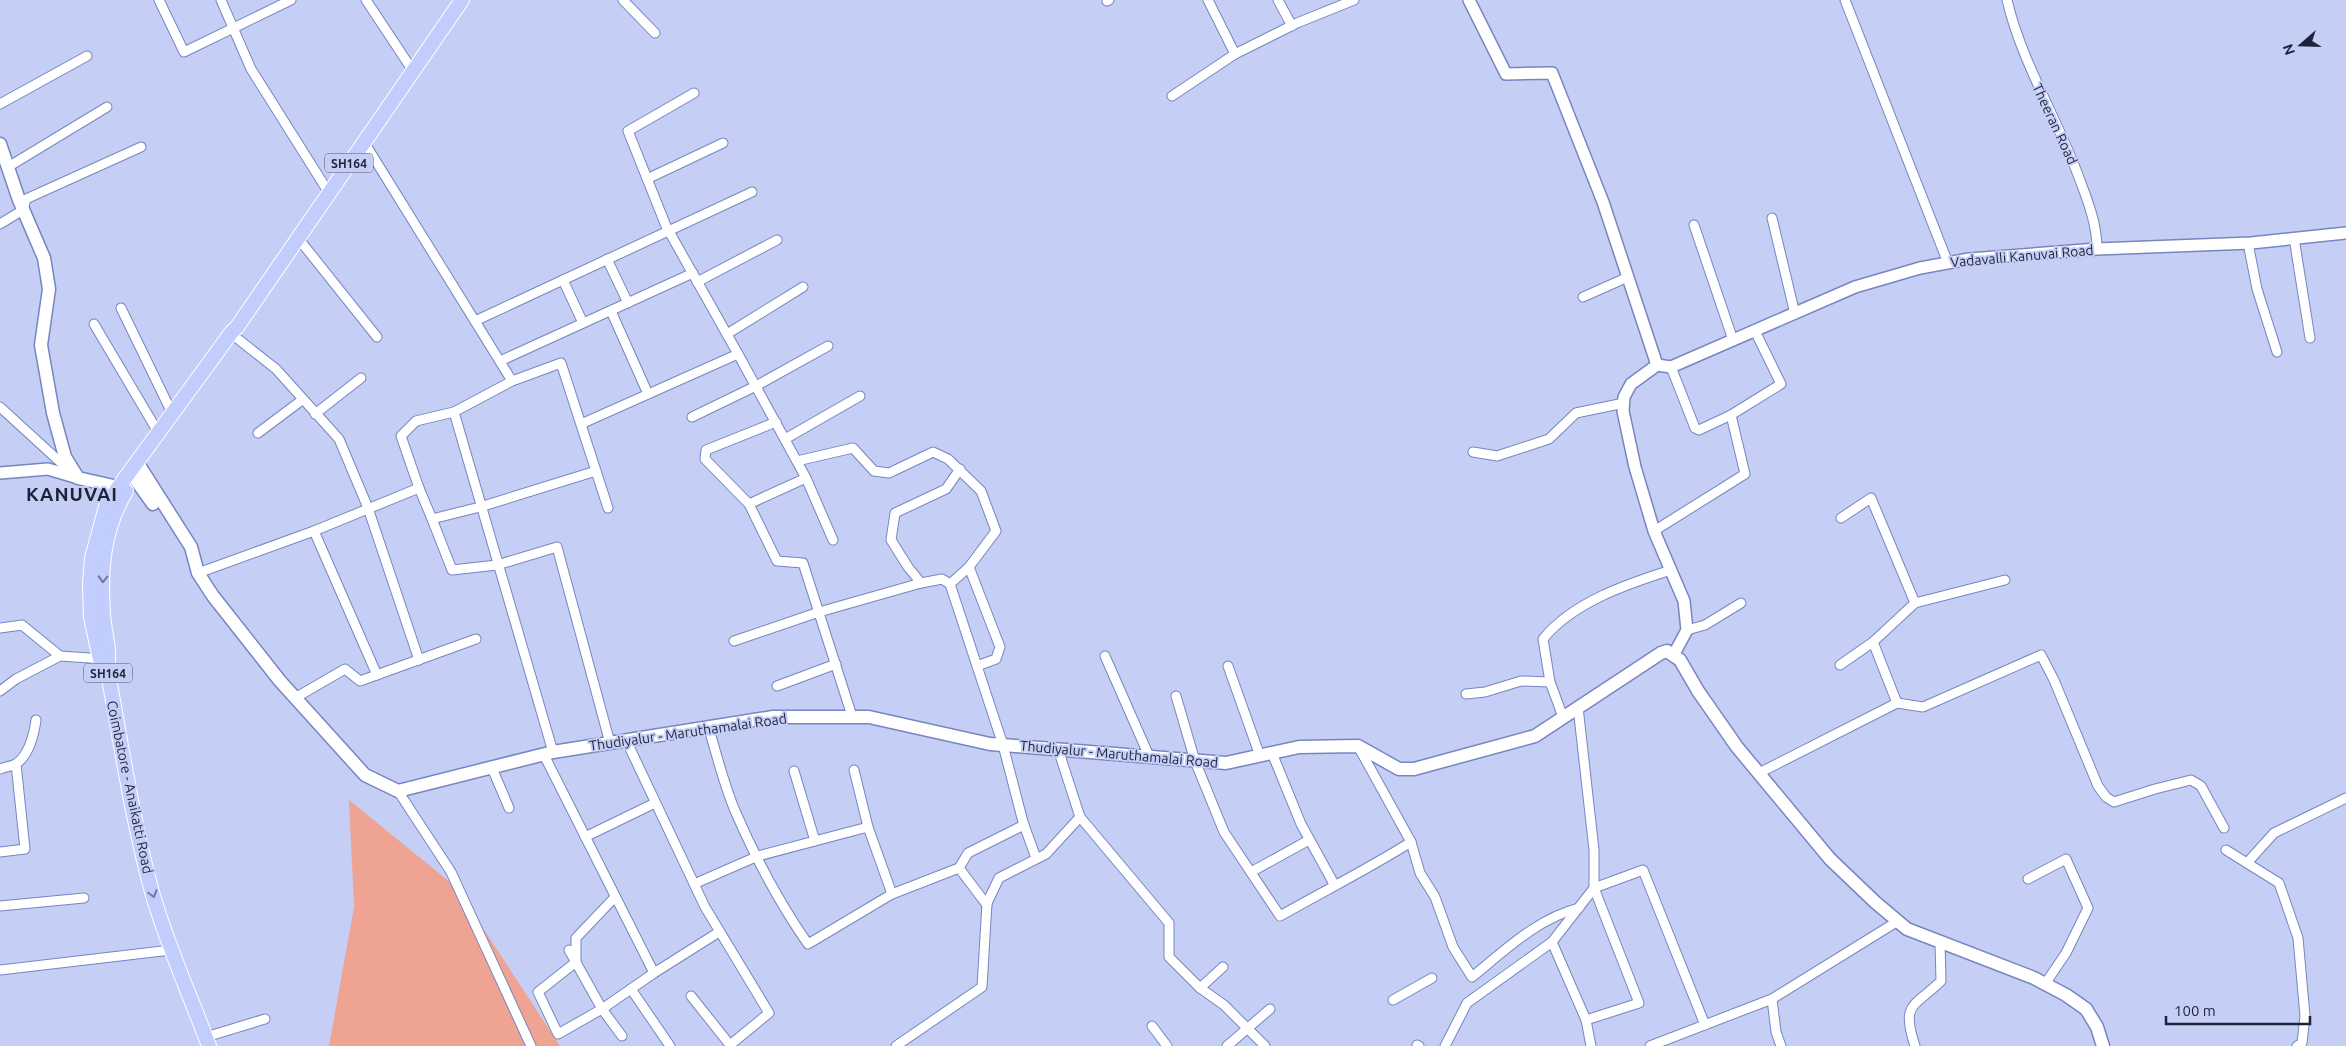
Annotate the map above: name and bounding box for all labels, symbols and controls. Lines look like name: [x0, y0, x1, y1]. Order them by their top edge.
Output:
north arrow: [2276, 20, 2326, 70]
text: N: [2279, 42, 2298, 57]
street label: Theeran Road: [2029, 81, 2081, 167]
road number: SH164: [325, 154, 373, 172]
street label: Vadavalli Kanuvai Road: [1950, 242, 2094, 270]
district label: KANUVAI: [26, 483, 118, 505]
one-way arrow: [98, 576, 108, 583]
road number: SH164: [84, 664, 132, 682]
street label: Coimbatore - Anaikatti Road: [104, 699, 156, 875]
street label: Thudiyalur - Maruthamalai Road: [588, 710, 788, 754]
street label: Thudiyalur - Maruthamalai Road: [1019, 737, 1219, 771]
one-way arrow: [147, 889, 158, 898]
scale bar: [2166, 994, 2310, 1026]
text: 100 m: [2174, 1002, 2216, 1019]

